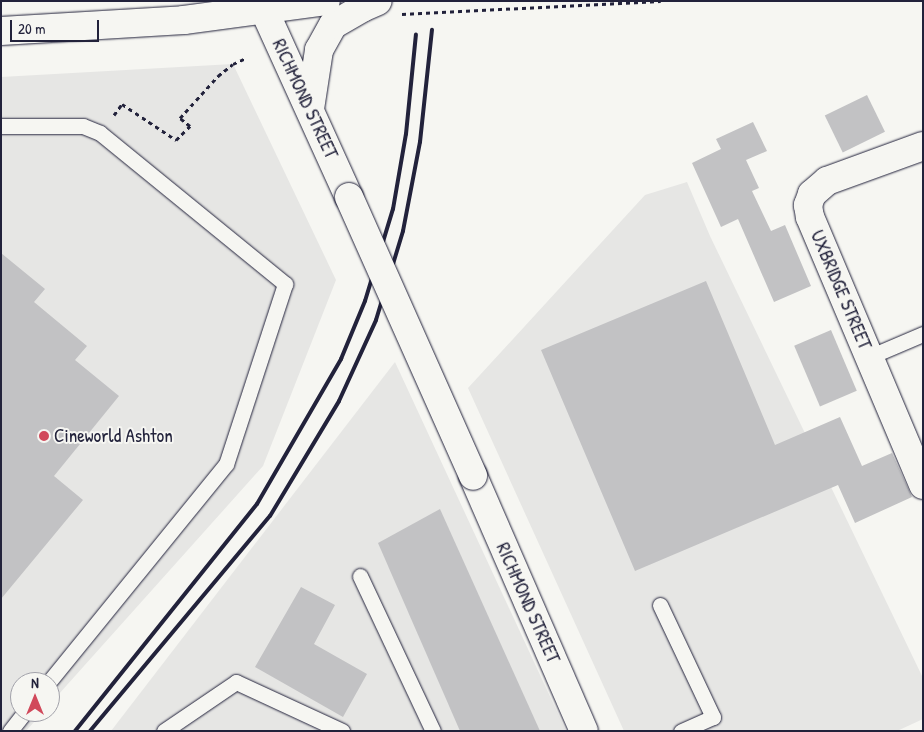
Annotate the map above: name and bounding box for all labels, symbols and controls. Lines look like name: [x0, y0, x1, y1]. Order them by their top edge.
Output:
scale bar: [12, 10, 101, 42]
text: 20 m: [18, 18, 45, 39]
street label: RICHMOND STREET: [267, 35, 343, 163]
street label: UXBRIDGE STREET: [806, 227, 876, 353]
place label: Cineworld Ashton: [54, 425, 173, 447]
marker: Cineworld Ashton: [38, 430, 50, 442]
street label: RICHMOND STREET: [491, 539, 565, 667]
north arrow: [10, 672, 60, 722]
text: N: [31, 673, 39, 692]

